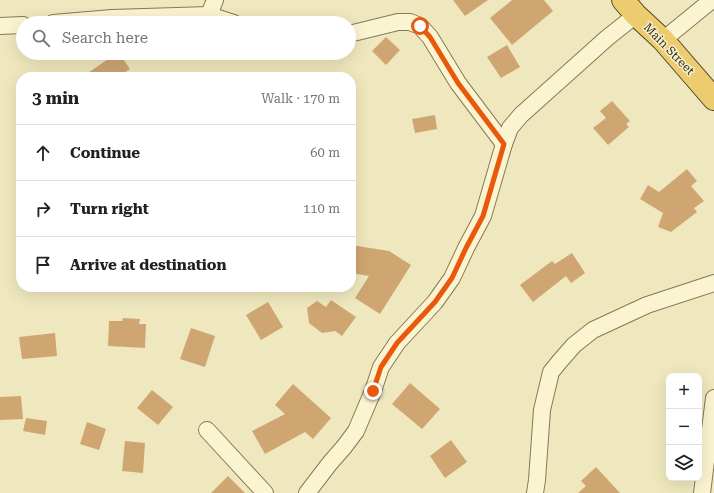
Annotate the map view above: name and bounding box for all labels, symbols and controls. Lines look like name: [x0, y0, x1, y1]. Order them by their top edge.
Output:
search box: [16, 16, 356, 60]
route start: [411, 17, 429, 35]
street label: Main Street: [641, 20, 698, 78]
icon: search: [30, 27, 52, 49]
text: Search here: [62, 29, 148, 47]
text: 3 min: [32, 88, 79, 108]
text: Walk · 170 m: [261, 91, 340, 106]
icon: ahead: [32, 142, 54, 164]
text: Continue: [70, 144, 140, 162]
text: 60 m: [310, 145, 340, 160]
icon: right: [32, 198, 54, 220]
text: Turn right: [70, 200, 149, 218]
text: 110 m: [303, 201, 340, 216]
icon: arrive: [32, 254, 54, 276]
text: Arrive at destination: [70, 256, 226, 274]
map controls: [666, 373, 702, 481]
button: +: [666, 373, 702, 409]
route end: [364, 382, 382, 400]
button: −: [666, 409, 702, 445]
button: layers: [666, 445, 702, 481]

